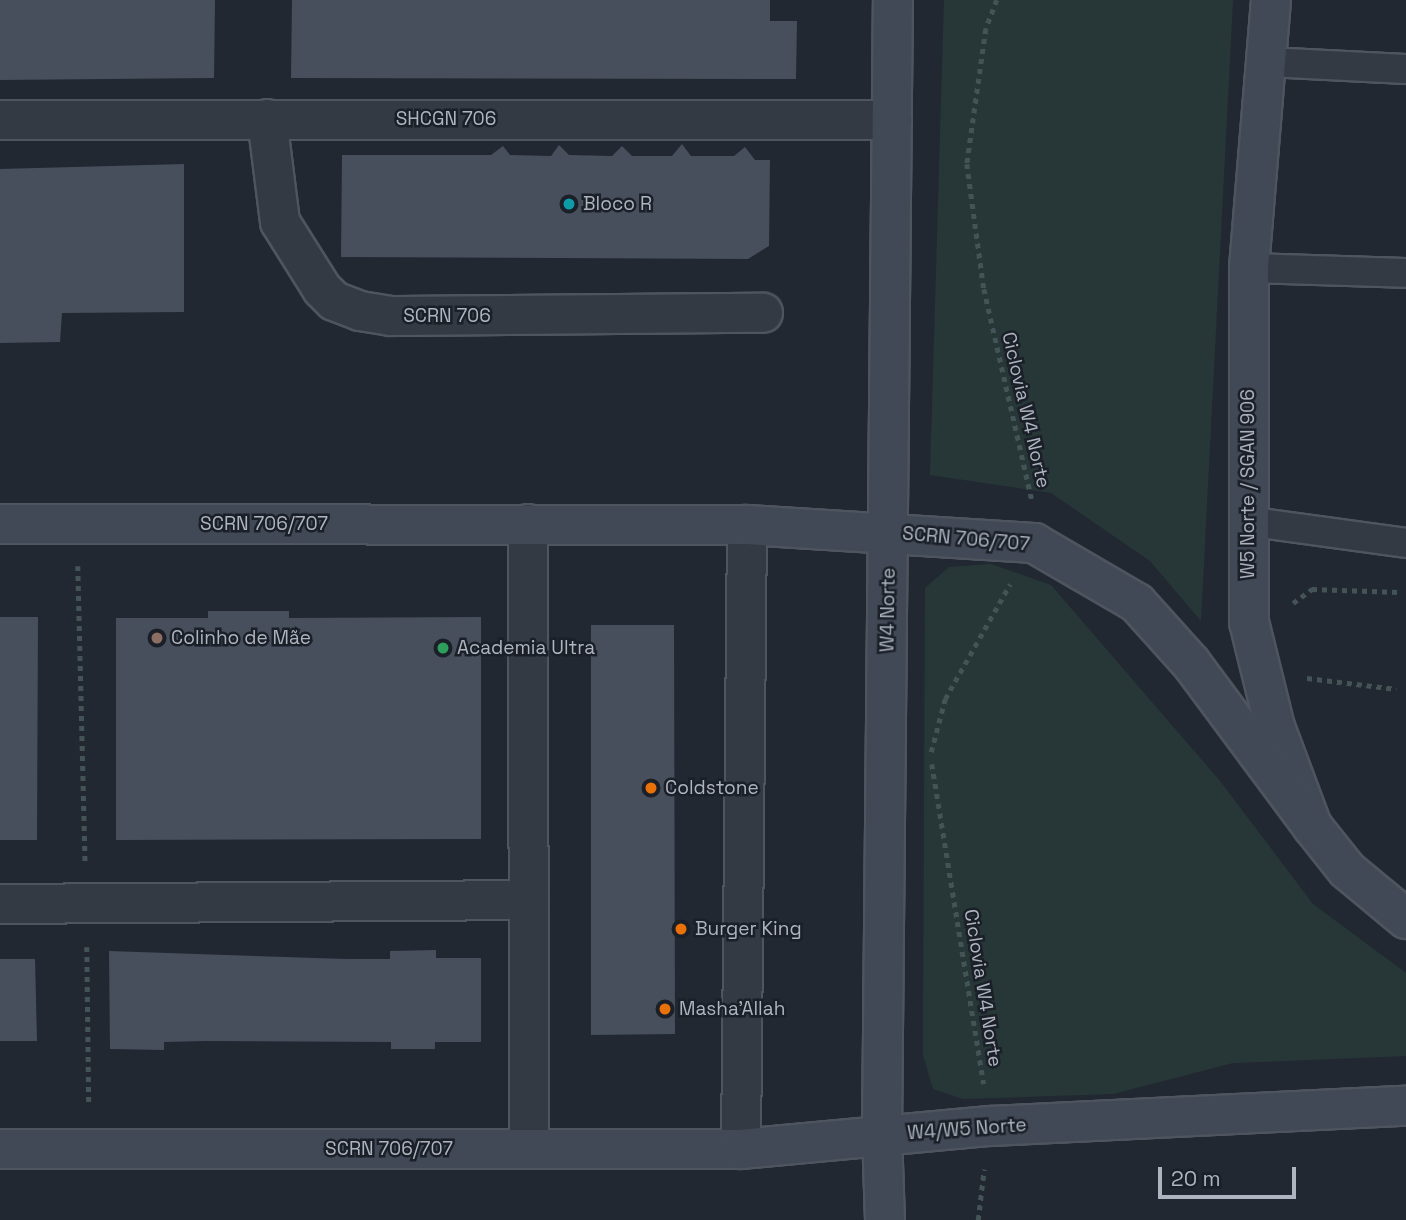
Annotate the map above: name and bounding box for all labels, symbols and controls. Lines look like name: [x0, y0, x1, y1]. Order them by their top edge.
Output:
street label: SHCGN 706: [396, 108, 496, 130]
place label: Bloco R: [583, 193, 652, 215]
marker: Bloco R: [561, 196, 577, 212]
street label: SCRN 706: [403, 305, 491, 327]
street label: Ciclovia W4 Norte: [997, 330, 1055, 490]
street label: W5 Norte / SGAN 906: [1237, 389, 1259, 579]
street label: SCRN 706/707: [200, 513, 328, 535]
street label: SCRN 706/707: [901, 522, 1031, 556]
street label: W4 Norte: [876, 568, 900, 652]
place label: Colinho de Mãe: [171, 627, 311, 649]
marker: Colinho de Mãe: [149, 630, 165, 646]
place label: Academia Ultra: [457, 637, 595, 659]
marker: Academia Ultra: [435, 640, 451, 656]
place label: Coldstone: [665, 777, 759, 799]
marker: Coldstone: [643, 780, 659, 796]
street label: Ciclovia W4 Norte: [959, 907, 1007, 1069]
place label: Burger King: [695, 918, 802, 940]
marker: Burger King: [673, 921, 689, 937]
place label: Masha'Allah: [679, 998, 785, 1020]
marker: Masha'Allah: [657, 1001, 673, 1017]
street label: W4/W5 Norte: [907, 1113, 1027, 1145]
street label: SCRN 706/707: [325, 1138, 453, 1160]
scale bar: [1161, 1154, 1299, 1198]
text: 20 m: [1171, 1165, 1221, 1192]

